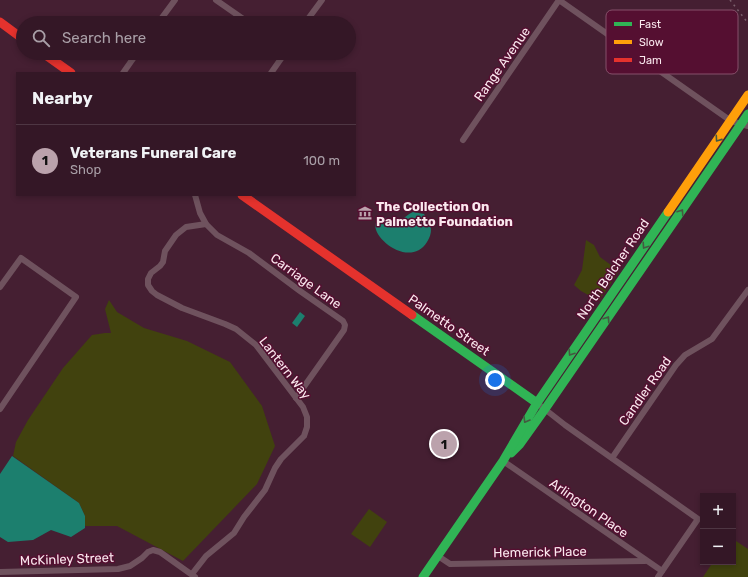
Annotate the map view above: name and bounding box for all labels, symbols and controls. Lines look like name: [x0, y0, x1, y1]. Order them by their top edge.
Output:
legend: [606, 10, 738, 74]
search box: [16, 16, 356, 60]
text: Fast: [639, 18, 662, 31]
street label: Range Avenue: [471, 24, 534, 105]
icon: search: [30, 27, 52, 49]
text: Search here: [62, 29, 146, 47]
text: Slow: [639, 36, 664, 49]
text: Jam: [639, 54, 662, 67]
text: Nearby: [32, 88, 93, 108]
one-way arrow: [716, 134, 723, 141]
text: Veterans Funeral Care: [70, 144, 236, 162]
text: 1: [42, 153, 48, 168]
text: 100 m: [303, 153, 340, 168]
text: Shop: [70, 162, 101, 177]
place label: The Collection On Palmetto Foundation: [376, 199, 513, 229]
museum icon: The Collection On Palmetto Foundation: [357, 205, 373, 221]
one-way arrow: [676, 209, 684, 216]
street label: North Belcher Road: [574, 216, 652, 322]
one-way arrow: [642, 242, 649, 249]
street label: Carriage Lane: [267, 250, 344, 313]
street label: Palmetto Street: [405, 291, 493, 359]
one-way arrow: [602, 317, 609, 324]
street label: Lantern Way: [256, 334, 314, 402]
one-way arrow: [568, 349, 576, 356]
street label: Candler Road: [616, 354, 674, 428]
your location: [485, 370, 505, 390]
one-way arrow: [524, 416, 531, 423]
pin: 1: [431, 429, 457, 459]
street label: Arlington Place: [546, 475, 631, 541]
map controls: [700, 493, 736, 565]
button: +: [700, 493, 736, 529]
button: −: [700, 529, 736, 565]
street label: Hemerick Place: [493, 544, 587, 560]
street label: McKinley Street: [20, 550, 114, 568]

